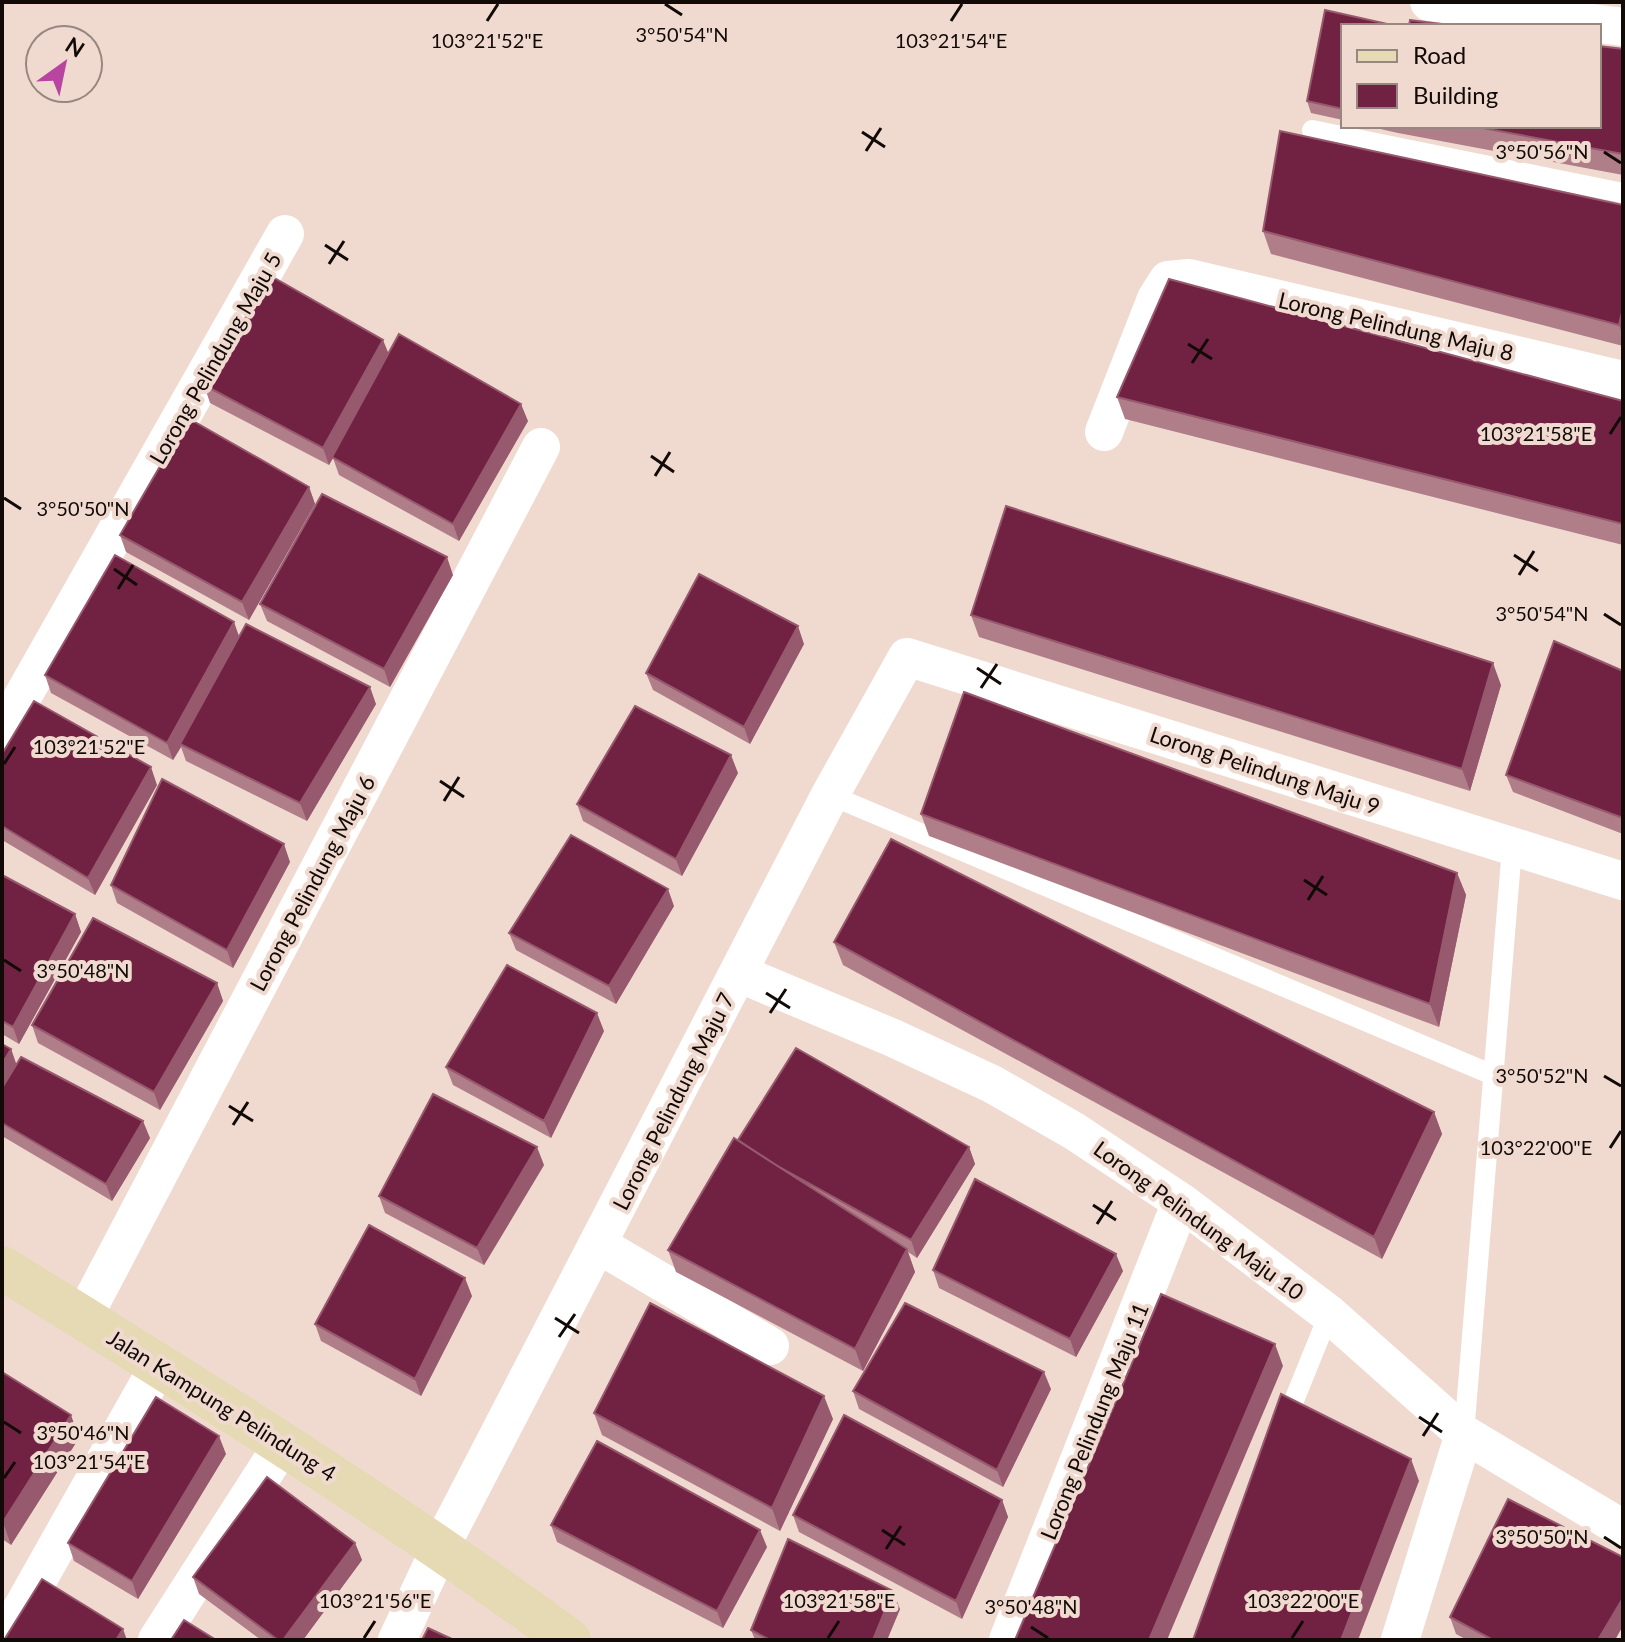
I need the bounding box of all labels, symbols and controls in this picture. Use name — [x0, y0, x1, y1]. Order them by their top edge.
text: 3°50'54"N — [635, 22, 729, 46]
north arrow — [24, 24, 104, 104]
legend — [1341, 24, 1601, 128]
text: 103°21'52"E — [431, 28, 543, 52]
text: 103°21'54"E — [895, 28, 1007, 52]
text: N — [61, 31, 90, 63]
text: Road — [1413, 40, 1466, 69]
text: Building — [1413, 80, 1498, 109]
text: 3°50'56"N — [1495, 139, 1589, 163]
street label: Lorong Pelindung Maju 5 — [143, 247, 287, 469]
street label: Lorong Pelindung Maju 8 — [1276, 286, 1516, 366]
text: 103°21'58"E — [1480, 421, 1592, 445]
text: 3°50'50"N — [36, 496, 130, 520]
text: 3°50'54"N — [1495, 601, 1589, 625]
street label: Lorong Pelindung Maju 9 — [1147, 720, 1383, 820]
text: 103°21'52"E — [33, 734, 145, 758]
street label: Lorong Pelindung Maju 6 — [244, 771, 380, 995]
text: 3°50'48"N — [36, 958, 130, 982]
street label: Lorong Pelindung Maju 7 — [606, 988, 740, 1214]
text: 3°50'52"N — [1495, 1063, 1589, 1087]
street label: Lorong Pelindung Maju 10 — [1089, 1135, 1309, 1305]
text: 103°22'00"E — [1480, 1135, 1592, 1159]
street label: Lorong Pelindung Maju 11 — [1034, 1299, 1154, 1543]
street label: Jalan Kampung Pelindung 4 — [102, 1323, 342, 1487]
text: 3°50'46"N — [36, 1420, 130, 1444]
text: 103°21'54"E — [33, 1449, 145, 1473]
text: 3°50'50"N — [1495, 1524, 1589, 1548]
text: 103°21'56"E — [319, 1588, 431, 1612]
text: 103°21'58"E — [783, 1588, 895, 1612]
text: 103°22'00"E — [1247, 1588, 1359, 1612]
text: 3°50'48"N — [984, 1594, 1078, 1618]

